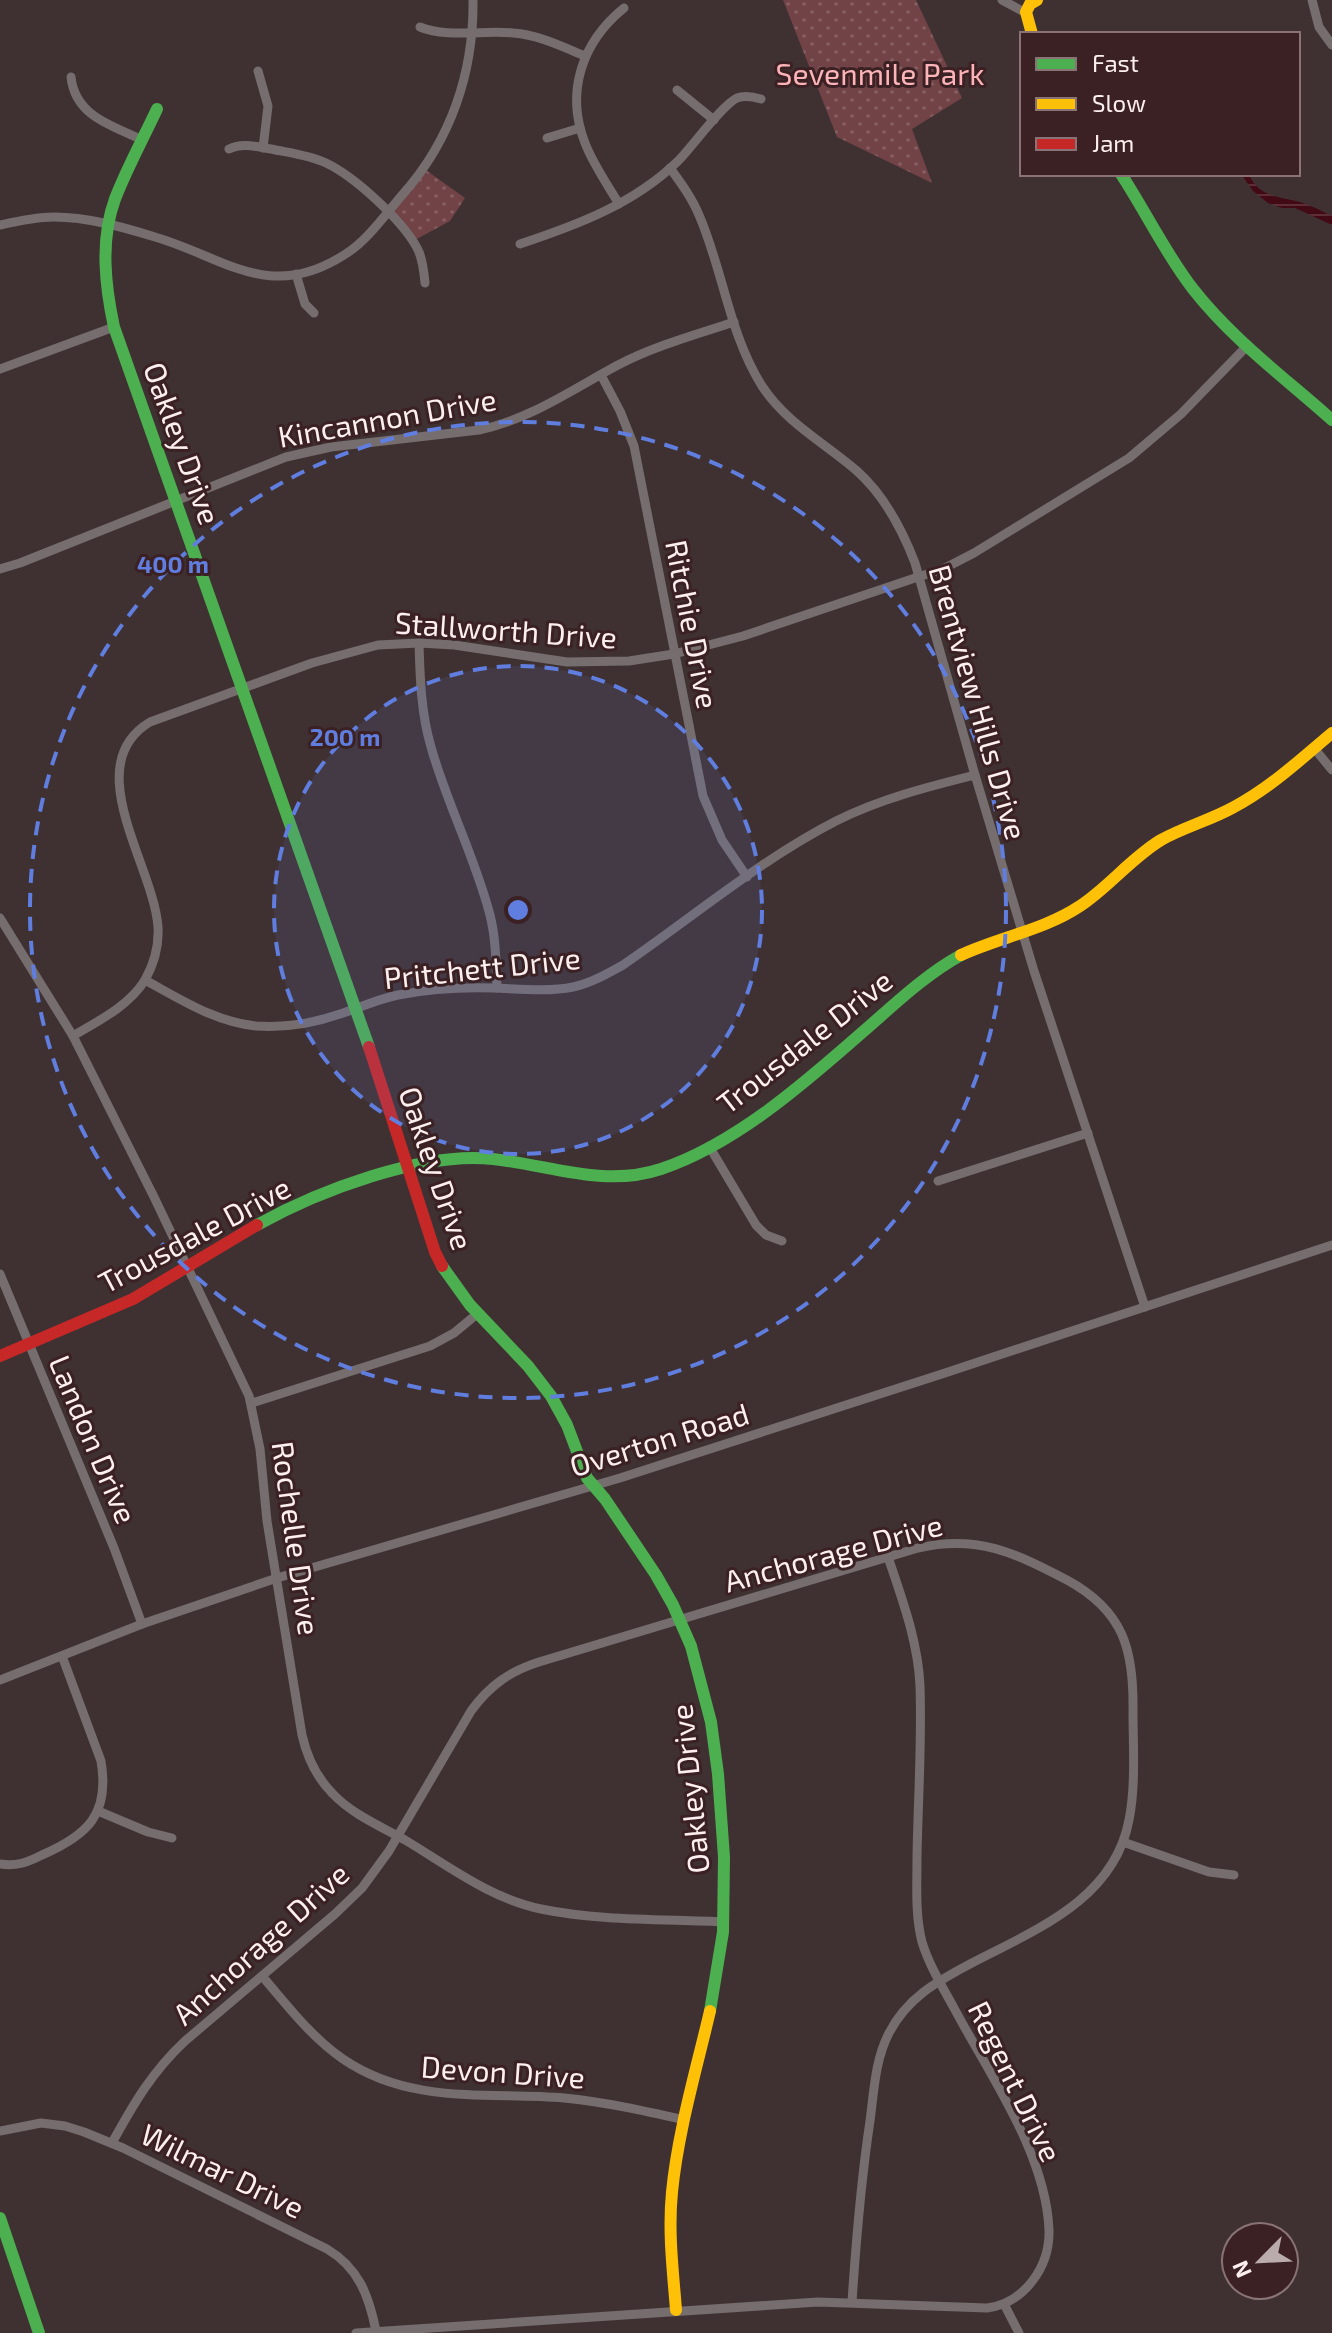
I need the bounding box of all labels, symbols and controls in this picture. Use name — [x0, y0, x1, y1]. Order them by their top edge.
legend — [1020, 32, 1300, 176]
text: Fast — [1092, 48, 1139, 77]
park label: Sevenmile Park — [776, 55, 984, 91]
text: Slow — [1092, 88, 1146, 117]
text: Jam — [1092, 128, 1134, 157]
street label: Oakley Drive — [137, 357, 229, 529]
street label: Kincannon Drive — [275, 380, 499, 454]
street label: Ritchie Drive — [659, 537, 727, 711]
text: 400 m — [137, 549, 209, 578]
street label: Brentview Hills Drive — [923, 561, 1035, 843]
street label: Stallworth Drive — [394, 603, 618, 655]
text: 200 m — [310, 722, 380, 751]
centre of rings — [504, 896, 532, 924]
street label: Pritchett Drive — [382, 939, 582, 995]
street label: Trousdale Drive — [709, 961, 899, 1121]
street label: Oakley Drive — [392, 1082, 482, 1254]
street label: Trousdale Drive — [92, 1168, 296, 1300]
street label: Landon Drive — [42, 1350, 146, 1528]
street label: Overton Road — [565, 1395, 753, 1483]
street label: Rochelle Drive — [266, 1439, 328, 1637]
street label: Anchorage Drive — [720, 1506, 946, 1598]
street label: Oakley Drive — [662, 1703, 716, 1875]
street label: Anchorage Drive — [165, 1855, 355, 2031]
street label: Regent Drive — [962, 1995, 1070, 2167]
street label: Devon Drive — [420, 2047, 586, 2095]
street label: Wilmar Drive — [136, 2115, 310, 2225]
north arrow — [1220, 2221, 1300, 2301]
text: N — [1226, 2257, 1256, 2282]

